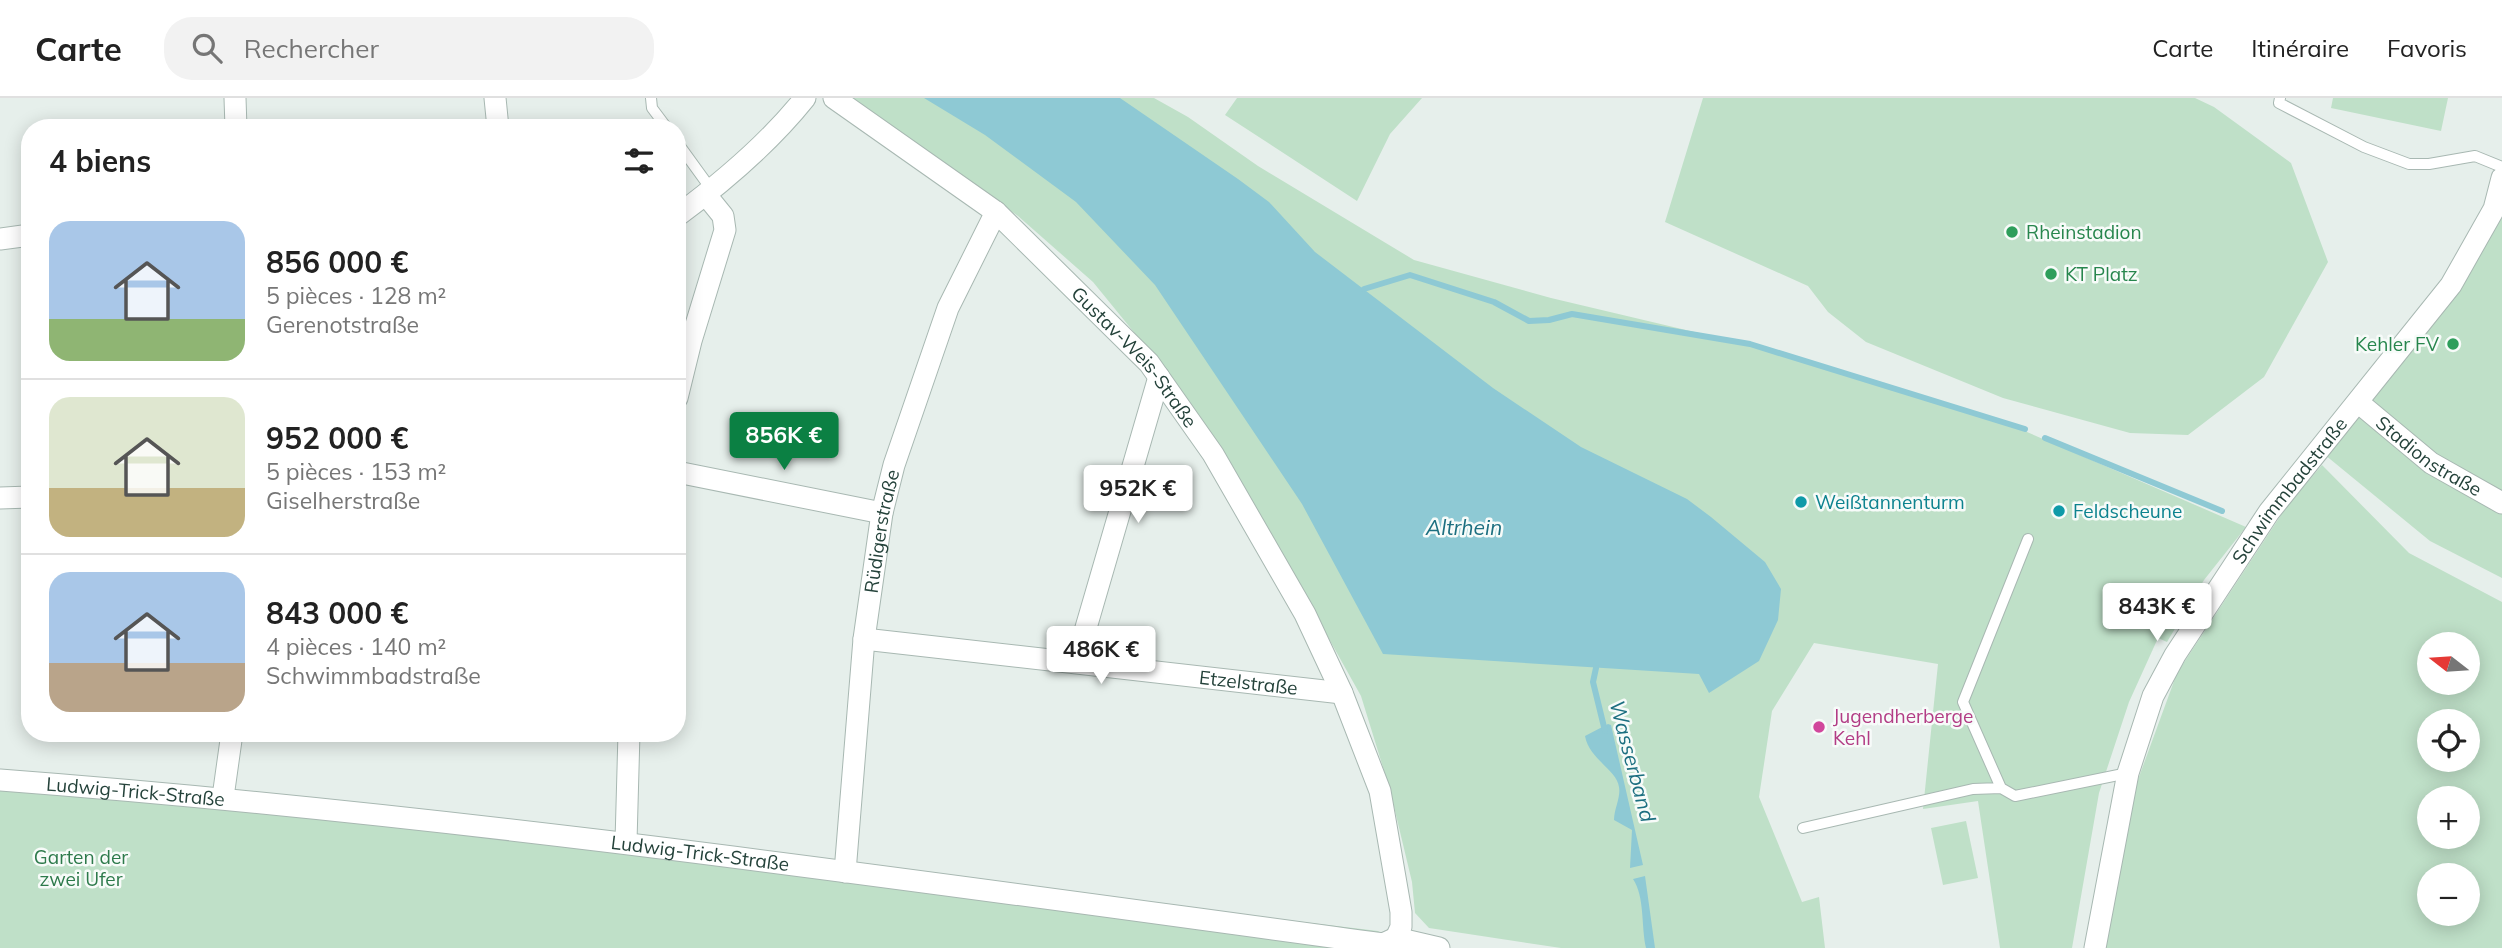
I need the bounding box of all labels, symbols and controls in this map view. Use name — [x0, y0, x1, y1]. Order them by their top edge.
search box — [164, 17, 654, 80]
text: Carte — [35, 28, 122, 69]
icon: search — [188, 29, 226, 67]
text: Rechercher — [244, 32, 379, 65]
text: Carte — [2152, 33, 2213, 63]
text: Itinéraire — [2251, 33, 2349, 63]
text: Favoris — [2387, 33, 2467, 63]
text: 4 biens — [49, 142, 151, 180]
icon: filters — [620, 142, 658, 180]
place label: Rheinstadion — [2026, 220, 2142, 244]
marker: Rheinstadion — [2004, 224, 2020, 240]
text: 856 000 € — [266, 243, 408, 281]
icon: home — [105, 249, 189, 333]
place label: KT Platz — [2065, 262, 2138, 286]
marker: KT Platz — [2043, 266, 2059, 282]
text: 5 pièces · 128 m² — [266, 281, 446, 310]
street label: Gustav-Weis-Straße — [1066, 281, 1203, 432]
text: Gerenotstraße — [266, 310, 419, 339]
place label: Kehler FV — [2355, 332, 2440, 356]
marker: Kehler FV — [2445, 336, 2461, 352]
street label: Stadionstraße — [2371, 410, 2486, 501]
pin: 856K € — [727, 412, 841, 472]
street label: Schwimmbadstraße — [2226, 412, 2352, 568]
text: 952 000 € — [266, 419, 408, 457]
text: 856K € — [746, 420, 822, 449]
icon: home — [105, 425, 189, 509]
text: 5 pièces · 153 m² — [266, 457, 446, 486]
pin: 952K € — [1081, 466, 1195, 525]
street label: Rüdigerstraße — [859, 467, 904, 595]
text: 952K € — [1100, 473, 1176, 502]
text: Giselherstraße — [266, 486, 420, 515]
place label: Weißtannenturm — [1815, 490, 1965, 514]
marker: Weißtannenturm — [1793, 494, 1809, 510]
place label: Feldscheune — [2073, 499, 2182, 523]
marker: Feldscheune — [2051, 503, 2067, 519]
water label: Altrhein — [1425, 514, 1502, 540]
pin: 843K € — [2100, 584, 2214, 643]
text: 843K € — [2119, 591, 2195, 620]
text: 843 000 € — [266, 594, 408, 632]
icon: home — [105, 600, 189, 684]
pin: 486K € — [1044, 626, 1158, 686]
text: 4 pièces · 140 m² — [266, 632, 446, 661]
north arrow — [2417, 632, 2480, 695]
map controls — [2417, 632, 2480, 926]
text: 486K € — [1063, 634, 1139, 663]
text: Schwimmbadstraße — [266, 661, 481, 690]
street label: Etzelstraße — [1198, 665, 1299, 700]
water label: Wasserband — [1604, 697, 1662, 825]
place label: Jugendherberge Kehl — [1833, 704, 1973, 750]
button: locate — [2417, 709, 2480, 772]
marker: Jugendherberge Kehl — [1811, 719, 1827, 735]
street label: Ludwig-Trick-Straße — [45, 772, 226, 811]
button: + — [2417, 786, 2480, 849]
street label: Ludwig-Trick-Straße — [610, 830, 791, 876]
park label: Garten der zwei Ufer — [34, 845, 128, 891]
button: − — [2417, 863, 2480, 926]

